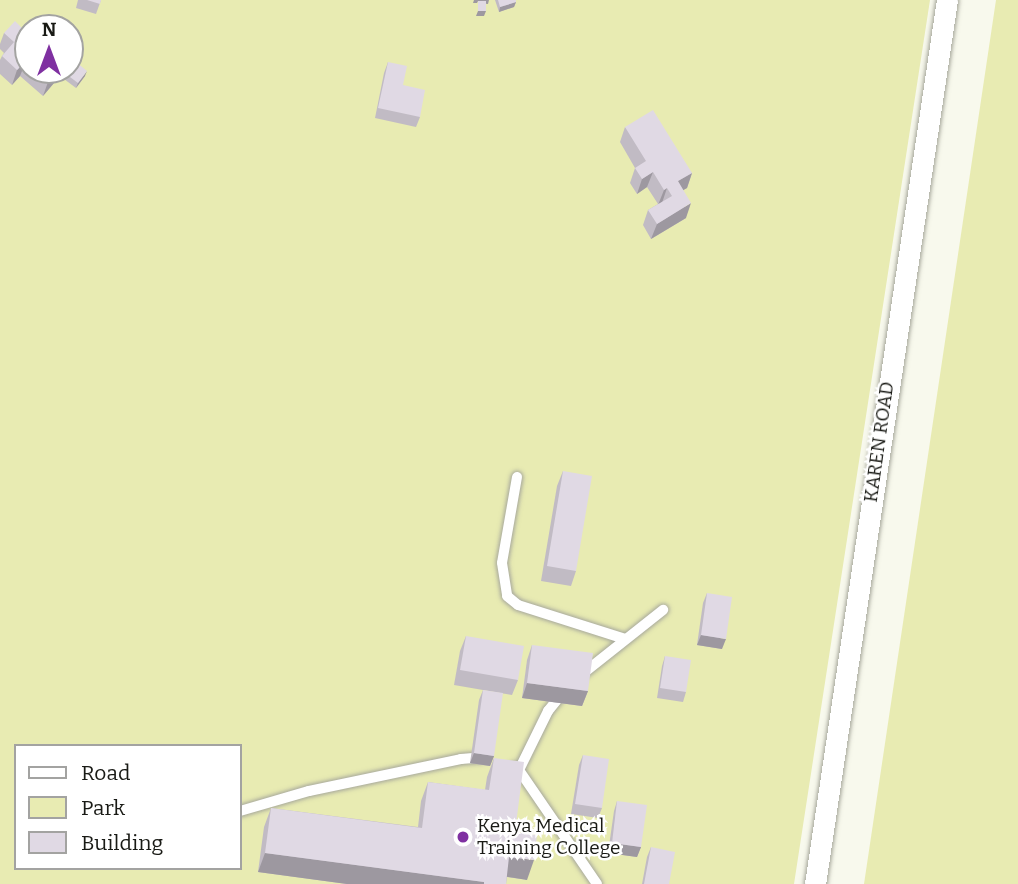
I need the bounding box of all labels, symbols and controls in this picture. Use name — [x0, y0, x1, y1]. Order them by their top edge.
north arrow — [14, 14, 84, 84]
text: N — [42, 18, 56, 41]
street label: KAREN ROAD — [859, 380, 899, 504]
legend — [14, 744, 242, 870]
text: Road — [81, 760, 130, 786]
text: Park — [81, 795, 125, 821]
place label: Kenya Medical Training College — [477, 815, 620, 859]
marker: Kenya Medical Training College — [455, 829, 471, 845]
text: Building — [81, 830, 163, 856]

